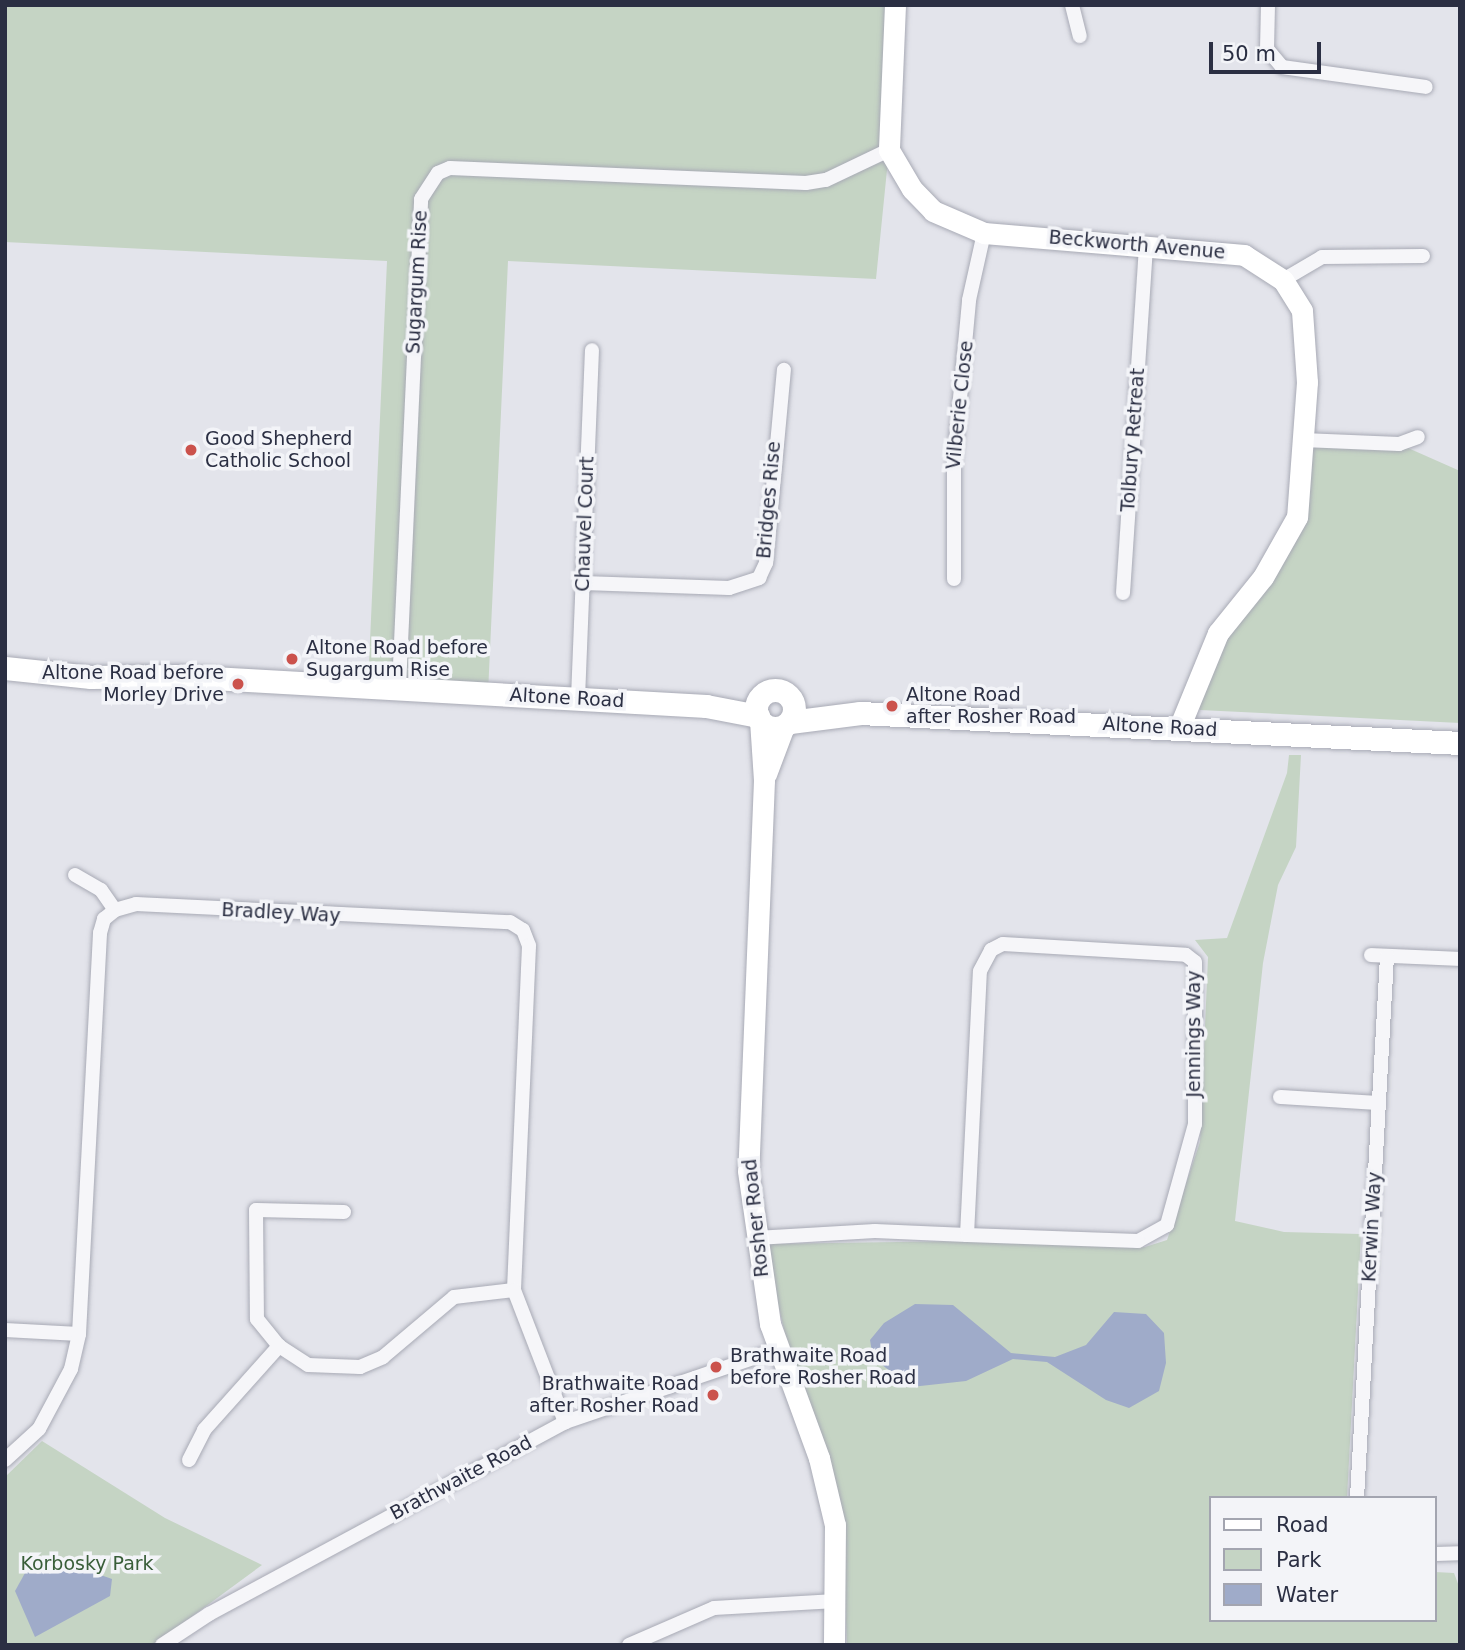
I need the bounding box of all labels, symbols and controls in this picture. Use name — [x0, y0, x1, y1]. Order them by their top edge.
scale bar — [1213, 28, 1325, 72]
text: 50 m — [1222, 42, 1276, 66]
street label: Sugargum Rise — [402, 210, 432, 354]
street label: Beckworth Avenue — [1048, 226, 1226, 264]
street label: Vilberie Close — [942, 339, 978, 471]
street label: Tolbury Retreat — [1117, 367, 1149, 513]
place label: Good Shepherd Catholic School — [205, 428, 352, 472]
street label: Bridges Rise — [753, 440, 785, 560]
marker: Good Shepherd Catholic School — [183, 442, 199, 458]
street label: Chauvel Court — [571, 456, 599, 592]
place label: Altone Road before Sugargum Rise — [306, 637, 488, 681]
marker: Altone Road before Sugargum Rise — [284, 651, 300, 667]
place label: Altone Road before Morley Drive — [42, 662, 224, 706]
marker: Altone Road before Morley Drive — [230, 676, 246, 692]
street label: Altone Road — [509, 684, 625, 712]
place label: Altone Road after Rosher Road — [906, 684, 1076, 728]
marker: Altone Road after Rosher Road — [884, 698, 900, 714]
street label: Altone Road — [1102, 713, 1218, 741]
street label: Bradley Way — [221, 898, 341, 928]
street label: Jennings Way — [1183, 970, 1205, 1098]
street label: Rosher Road — [738, 1158, 774, 1278]
street label: Kerwin Way — [1358, 1171, 1386, 1283]
place label: Brathwaite Road before Rosher Road — [730, 1345, 916, 1389]
marker: Brathwaite Road before Rosher Road — [708, 1359, 724, 1375]
place label: Brathwaite Road after Rosher Road — [529, 1373, 699, 1417]
marker: Brathwaite Road after Rosher Road — [705, 1387, 721, 1403]
street label: Brathwaite Road — [386, 1431, 536, 1525]
legend — [1210, 1496, 1437, 1622]
text: Road — [1276, 1513, 1329, 1537]
text: Park — [1276, 1548, 1321, 1572]
park label: Korbosky Park — [20, 1553, 154, 1575]
text: Water — [1276, 1583, 1338, 1607]

